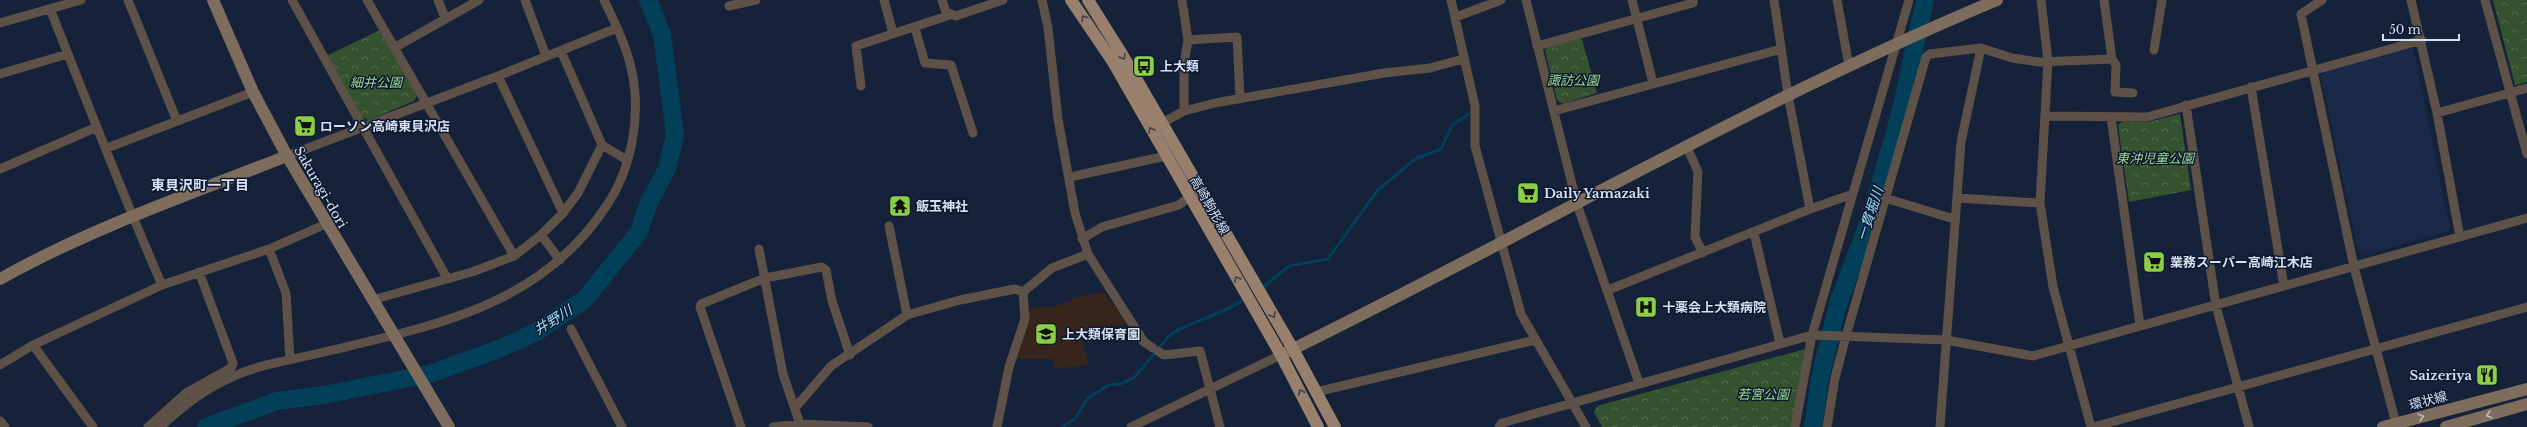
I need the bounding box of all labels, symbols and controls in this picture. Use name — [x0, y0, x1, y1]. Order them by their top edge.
one-way arrow — [1082, 16, 1089, 23]
scale bar — [2383, 16, 2459, 42]
text: 50 m — [2389, 22, 2421, 37]
one-way arrow — [1119, 53, 1126, 60]
bus stop icon: 上大類 — [1131, 53, 1157, 79]
place label: 上大類 — [1160, 58, 1199, 75]
park label: 諏訪公園 — [1547, 72, 1601, 89]
park label: 細井公園 — [350, 74, 404, 91]
supermarket icon: ローソン高崎東貝沢店 — [292, 113, 318, 139]
place label: ローソン高崎東貝沢店 — [320, 118, 450, 135]
one-way arrow — [1149, 127, 1156, 134]
street label: Sakuragi-dori — [290, 143, 351, 232]
park label: 東沖児童公園 — [2116, 150, 2196, 167]
street label: 高崎駒形線 — [1186, 173, 1233, 238]
district label: 東貝沢町一丁目 — [151, 176, 249, 194]
supermarket icon: Daily Yamazaki — [1515, 180, 1541, 206]
water label: 一貫堀川 — [1853, 183, 1888, 243]
place label: Daily Yamazaki — [1544, 185, 1650, 202]
temple icon: 飯玉神社 — [887, 193, 913, 219]
place label: 飯玉神社 — [916, 198, 968, 215]
supermarket icon: 業務スーパー高崎江木店 — [2141, 249, 2167, 275]
place label: 業務スーパー高崎江木店 — [2170, 254, 2313, 271]
one-way arrow — [1235, 276, 1242, 283]
hospital icon: 十薬会上大類病院 — [1633, 294, 1659, 320]
place label: 十薬会上大類病院 — [1662, 299, 1766, 316]
water label: 井野川 — [530, 300, 577, 339]
one-way arrow — [1268, 311, 1275, 318]
school or university icon: 上大類保育園 — [1033, 321, 1059, 347]
place label: 上大類保育園 — [1062, 326, 1140, 343]
restaurant icon: Saizeriya — [2474, 362, 2500, 388]
place label: Saizeriya — [2410, 367, 2473, 384]
park label: 若宮公園 — [1737, 386, 1791, 403]
street label: 環状線 — [2407, 387, 2449, 414]
one-way arrow — [1298, 389, 1306, 397]
one-way arrow — [2486, 410, 2493, 419]
one-way arrow — [2418, 413, 2424, 421]

